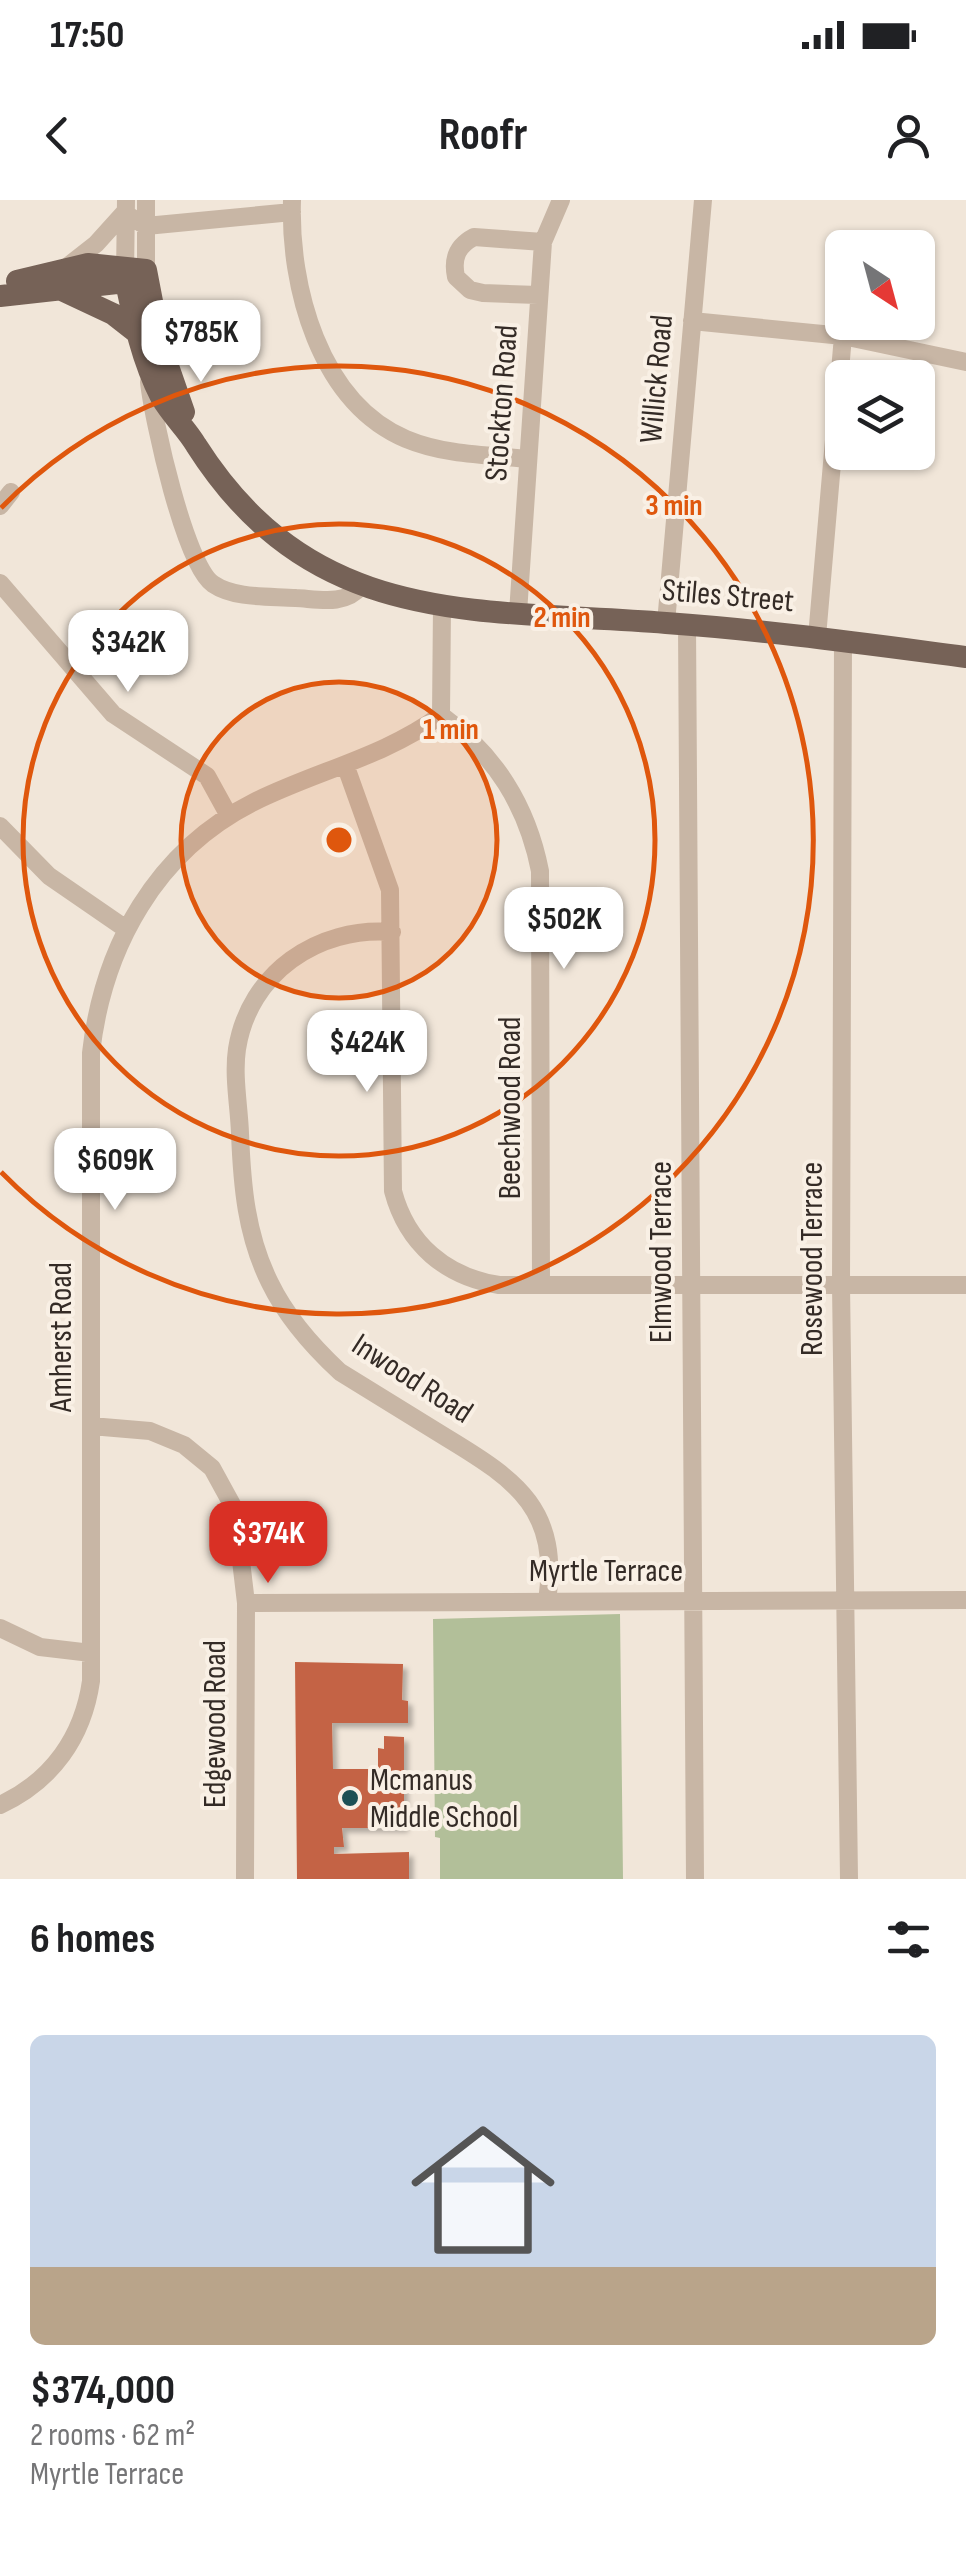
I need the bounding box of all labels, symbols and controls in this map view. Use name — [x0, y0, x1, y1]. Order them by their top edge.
text: 17:50 — [50, 13, 124, 58]
icon: back — [30, 108, 85, 163]
text: Roofr — [439, 108, 527, 163]
icon: person — [881, 108, 936, 163]
north arrow — [825, 230, 935, 340]
map controls — [825, 230, 935, 470]
pin: $785K — [131, 300, 271, 385]
text: $785K — [163, 313, 239, 352]
street label: Willick Road — [632, 313, 682, 445]
street label: Stockton Road — [477, 324, 527, 482]
button: layers — [825, 360, 935, 470]
text: 3 min — [645, 488, 703, 524]
street label: Stiles Street — [660, 571, 796, 621]
text: 2 min — [533, 600, 591, 636]
pin: $342K — [58, 610, 198, 695]
text: $342K — [90, 623, 166, 662]
text: 1 min — [423, 712, 479, 748]
centre of rings — [321, 822, 357, 858]
pin: $502K — [494, 887, 634, 972]
text: $502K — [526, 900, 602, 939]
pin: $424K — [297, 1010, 437, 1095]
street label: Beechwood Road — [491, 1017, 530, 1199]
text: $424K — [329, 1023, 405, 1062]
pin: $609K — [45, 1128, 185, 1213]
text: $609K — [76, 1141, 154, 1180]
street label: Elmwood Terrace — [642, 1161, 681, 1343]
street label: Rosewood Terrace — [793, 1162, 832, 1356]
street label: Amherst Road — [42, 1262, 81, 1413]
street label: Inwood Road — [344, 1326, 480, 1432]
pin: $374K — [198, 1501, 338, 1586]
text: $374K — [231, 1514, 305, 1553]
street label: Myrtle Terrace — [529, 1552, 683, 1591]
street label: Edgewood Road — [196, 1640, 235, 1808]
place label: Mcmanus Middle School — [370, 1761, 518, 1837]
marker: Mcmanus Middle School — [339, 1787, 361, 1809]
icon: filters — [881, 1912, 936, 1967]
text: 6 homes — [30, 1914, 155, 1965]
icon: home — [393, 2100, 573, 2280]
text: $374,000 — [30, 2365, 175, 2416]
text: 2 rooms · 62 m² — [30, 2416, 195, 2455]
text: Myrtle Terrace — [30, 2455, 184, 2494]

